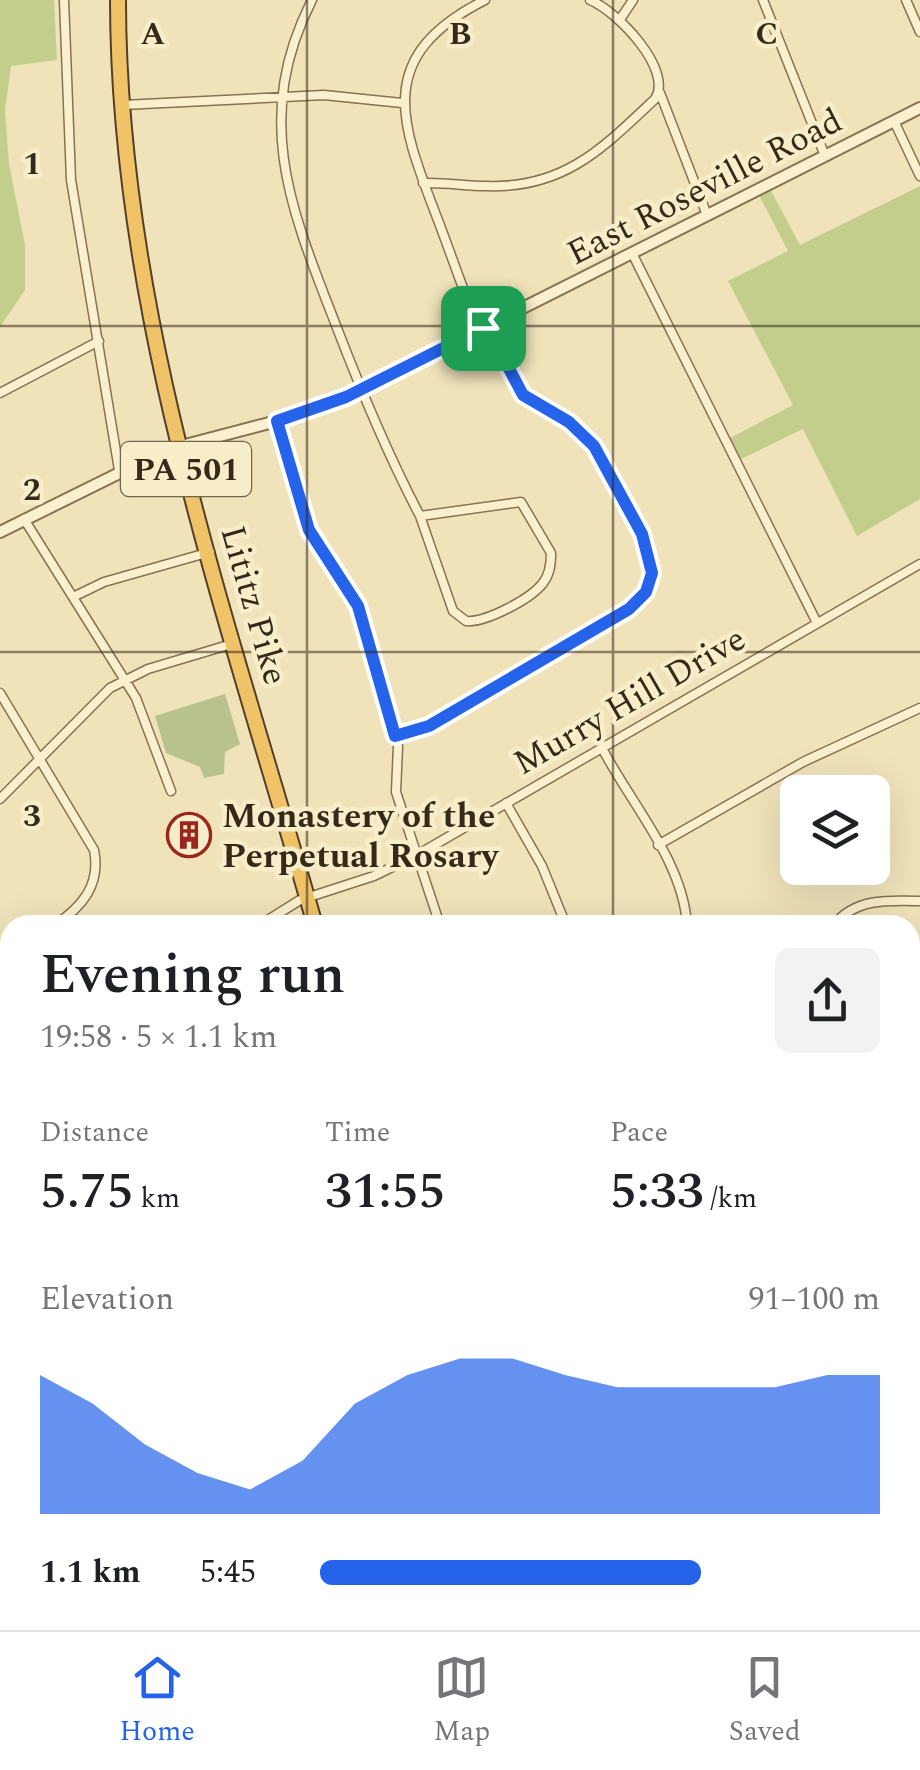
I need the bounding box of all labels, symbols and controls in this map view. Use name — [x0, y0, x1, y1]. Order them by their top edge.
text: A — [141, 10, 166, 59]
text: B — [449, 10, 471, 59]
text: C — [756, 10, 778, 59]
street label: East Roseville Road — [558, 95, 852, 280]
text: 1 — [23, 140, 41, 189]
pin — [441, 286, 526, 371]
icon: arrive — [456, 301, 511, 356]
road number: PA 501 — [121, 442, 251, 496]
text: 2 — [23, 466, 41, 515]
street label: Lititz Pike — [206, 520, 302, 691]
street label: Murry Hill Drive — [504, 613, 756, 789]
map controls — [780, 775, 890, 885]
button: layers — [780, 775, 890, 885]
place label: Monastery of the Perpetual Rosary — [222, 790, 499, 883]
text: 3 — [23, 792, 41, 841]
building icon: Monastery of the Perpetual Rosary — [166, 812, 212, 858]
text: Evening run — [40, 934, 345, 1017]
button: share — [775, 948, 880, 1053]
text: 19:58 · 5 × 1.1 km — [40, 1013, 277, 1062]
text: Distance — [40, 1111, 149, 1154]
text: Time — [325, 1111, 390, 1154]
text: Pace — [610, 1111, 668, 1154]
text: 5.75 — [40, 1154, 133, 1230]
text: 31:55 — [325, 1154, 445, 1230]
text: 5:33 — [610, 1154, 703, 1230]
text: km — [133, 1177, 180, 1220]
text: /km — [703, 1177, 757, 1220]
text: Elevation — [40, 1275, 174, 1324]
text: 91–100 m — [748, 1275, 880, 1324]
text: 1.1 km — [40, 1548, 141, 1597]
text: 5:45 — [200, 1548, 256, 1597]
tab: Home — [119, 1650, 195, 1753]
tab: Map — [434, 1650, 490, 1753]
tab: Saved — [729, 1650, 801, 1753]

